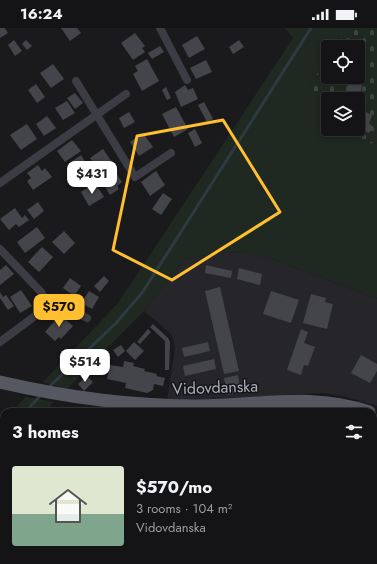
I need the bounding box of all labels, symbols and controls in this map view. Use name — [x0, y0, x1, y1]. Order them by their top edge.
text: 16:24 — [20, 3, 63, 25]
map controls — [321, 40, 365, 136]
button: locate — [321, 40, 365, 84]
button: layers — [321, 92, 365, 136]
pin: $431 — [68, 161, 116, 195]
text: $431 — [76, 164, 108, 183]
pin: $570 — [35, 294, 83, 328]
text: $570 — [43, 297, 75, 316]
pin: $514 — [61, 349, 109, 383]
text: $514 — [69, 352, 101, 371]
street label: Vidovdanska — [172, 375, 258, 400]
text: 3 homes — [12, 420, 79, 444]
icon: filters — [343, 421, 365, 443]
text: $570/mo — [136, 475, 212, 499]
icon: home — [44, 482, 92, 530]
text: 3 rooms · 104 m² — [136, 499, 232, 518]
text: Vidovdanska — [136, 518, 206, 537]

